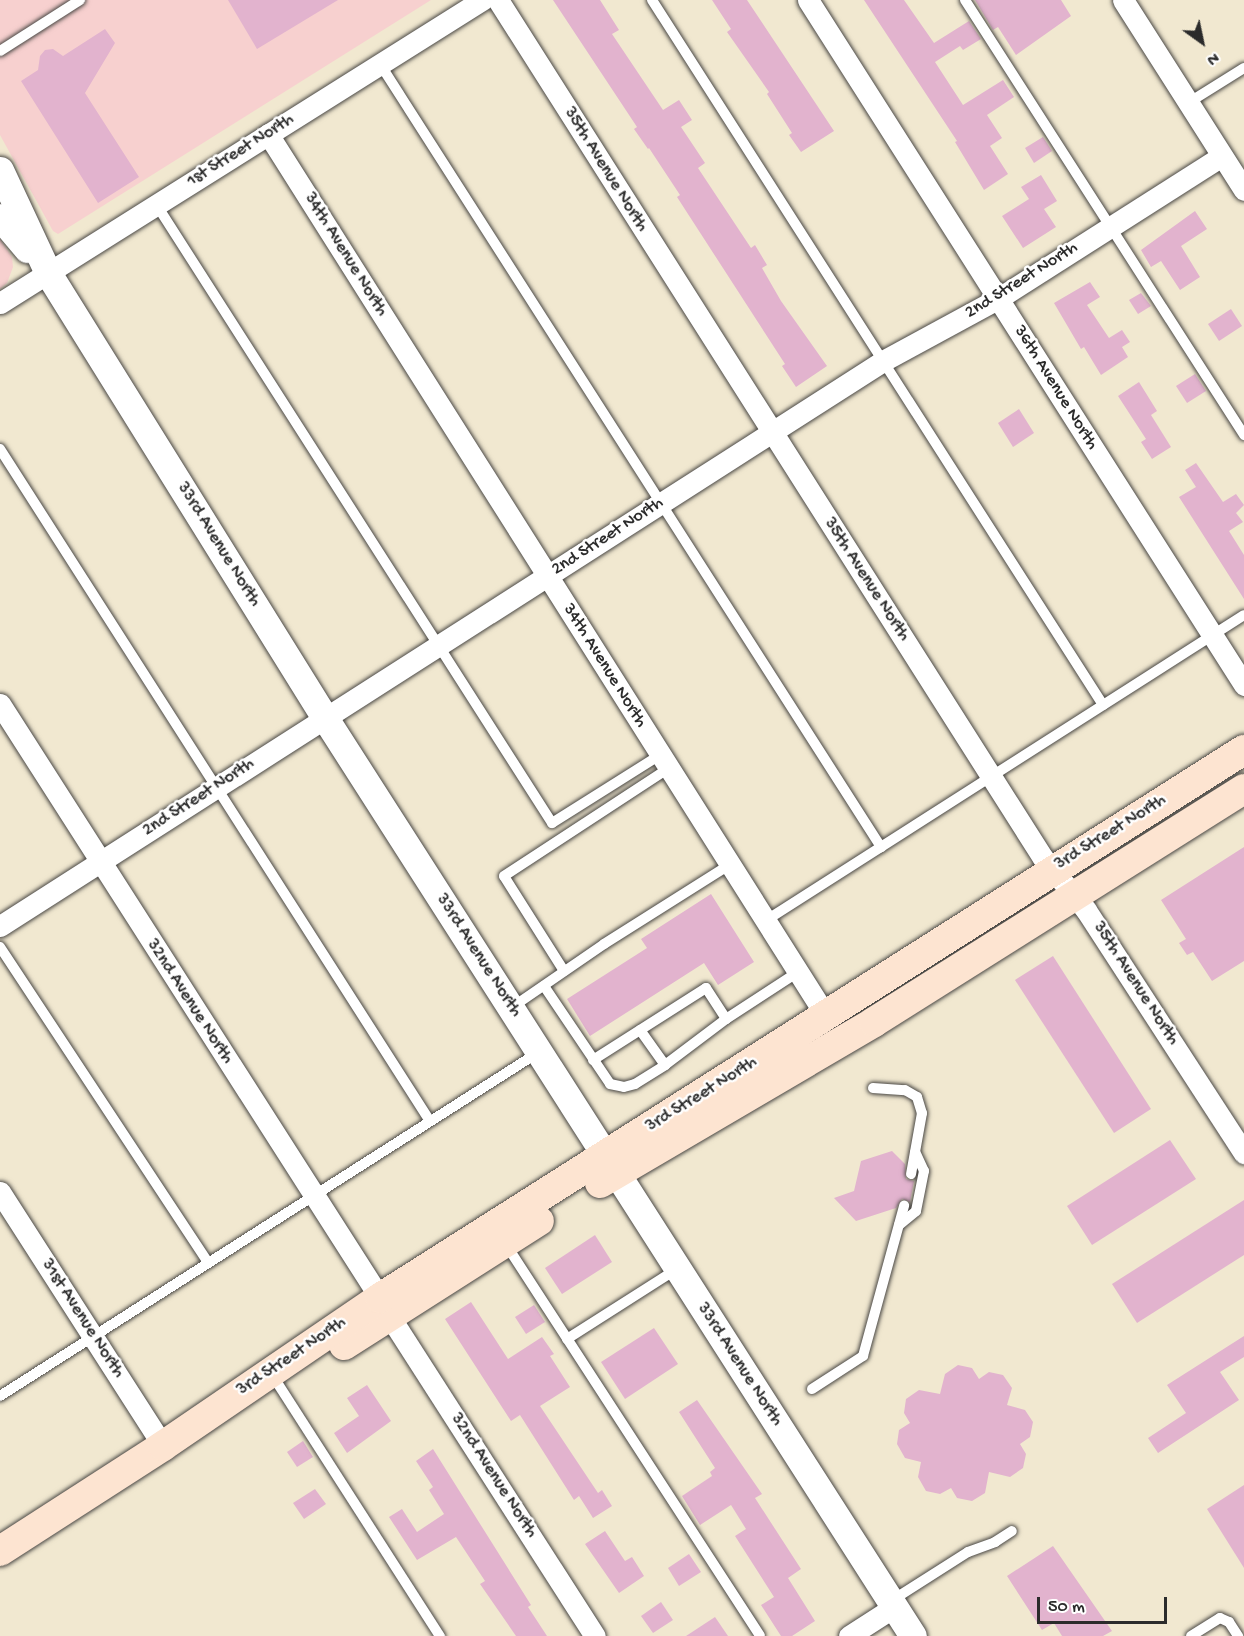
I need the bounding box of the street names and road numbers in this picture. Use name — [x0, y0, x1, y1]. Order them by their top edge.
street label: 35th Avenue North — [558, 104, 652, 236]
street label: 1st Street North — [183, 109, 299, 193]
street label: 34th Avenue North — [298, 189, 392, 321]
street label: 2nd Street North — [962, 238, 1082, 324]
street label: 36th Avenue North — [1008, 322, 1102, 454]
street label: 33rd Avenue North — [171, 479, 265, 611]
street label: 2nd Street North — [548, 493, 668, 581]
street label: 35th Avenue North — [818, 514, 914, 646]
street label: 34th Avenue North — [557, 600, 651, 732]
street label: 2nd Street North — [139, 754, 259, 842]
street label: 3rd Street North — [1051, 790, 1171, 876]
street label: 33rd Avenue North — [430, 890, 526, 1022]
street label: 35th Avenue North — [1087, 918, 1183, 1050]
street label: 32nd Avenue North — [141, 936, 237, 1068]
street label: 3rd Street North — [642, 1052, 762, 1138]
street label: 31st Avenue North — [35, 1255, 129, 1383]
street label: 33rd Avenue North — [691, 1299, 787, 1431]
street label: 3rd Street North — [233, 1312, 351, 1402]
street label: 32nd Avenue North — [445, 1410, 541, 1542]

